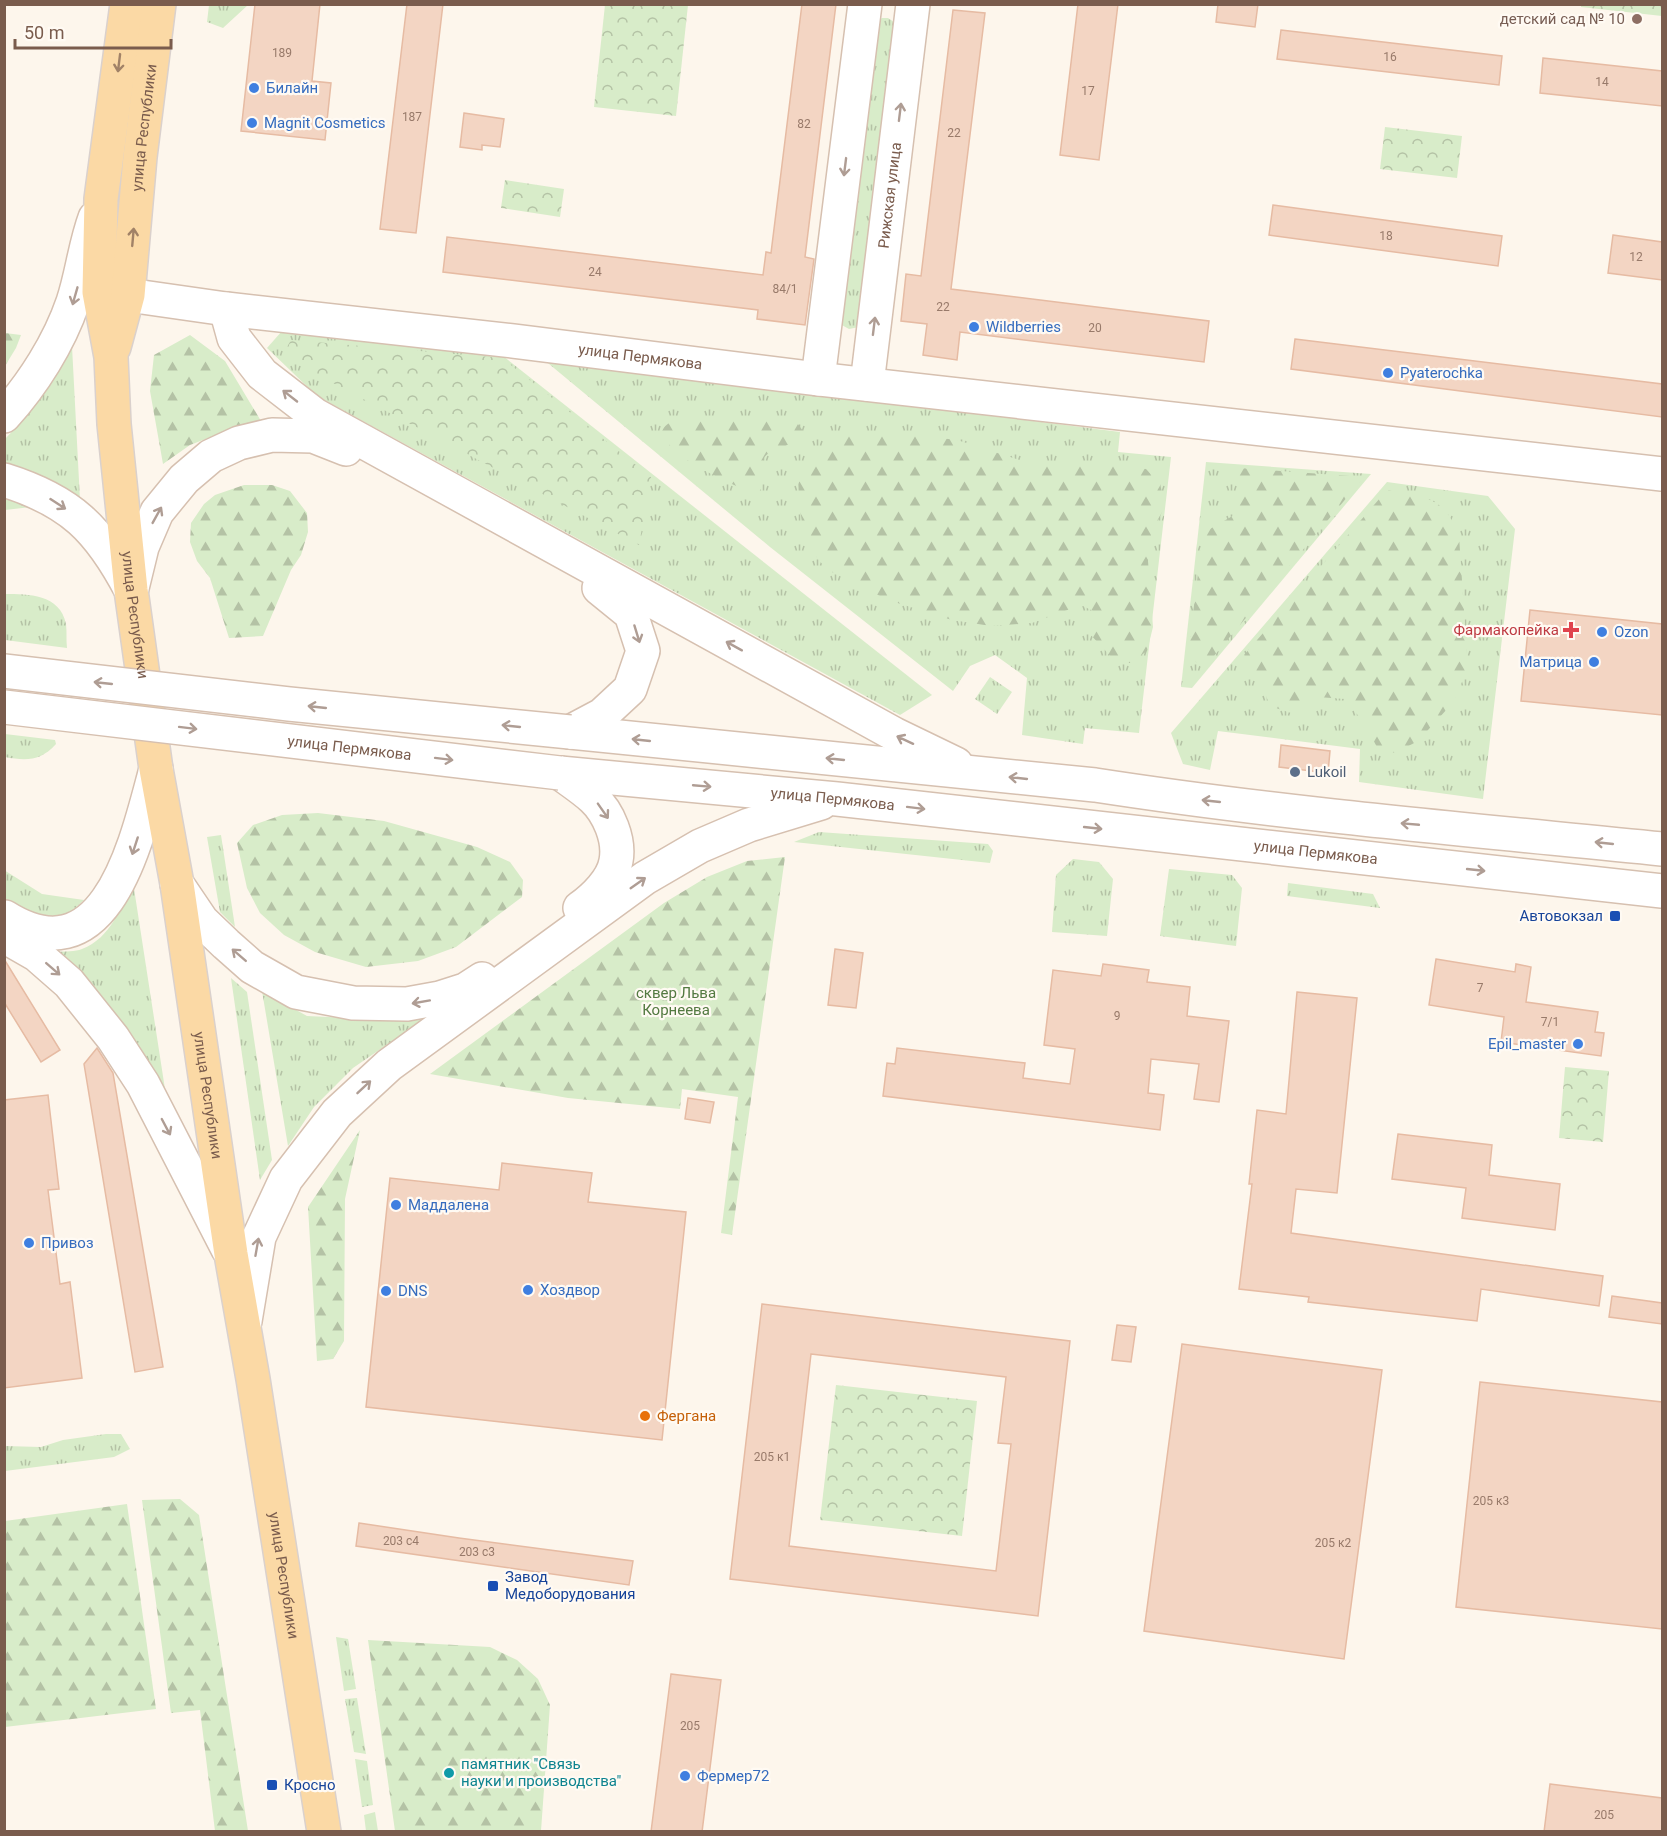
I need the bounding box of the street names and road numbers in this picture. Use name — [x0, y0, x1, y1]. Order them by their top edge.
street label: улица Республики — [128, 63, 160, 192]
street label: Рижская улица — [874, 141, 905, 249]
street label: улица Пермякова — [577, 340, 703, 373]
street label: улица Республики — [118, 550, 152, 680]
street label: улица Пермякова — [287, 732, 413, 764]
street label: улица Пермякова — [770, 784, 896, 814]
street label: улица Пермякова — [1253, 837, 1379, 868]
street label: улица Республики — [190, 1031, 226, 1160]
street label: улица Республики — [265, 1511, 303, 1640]

